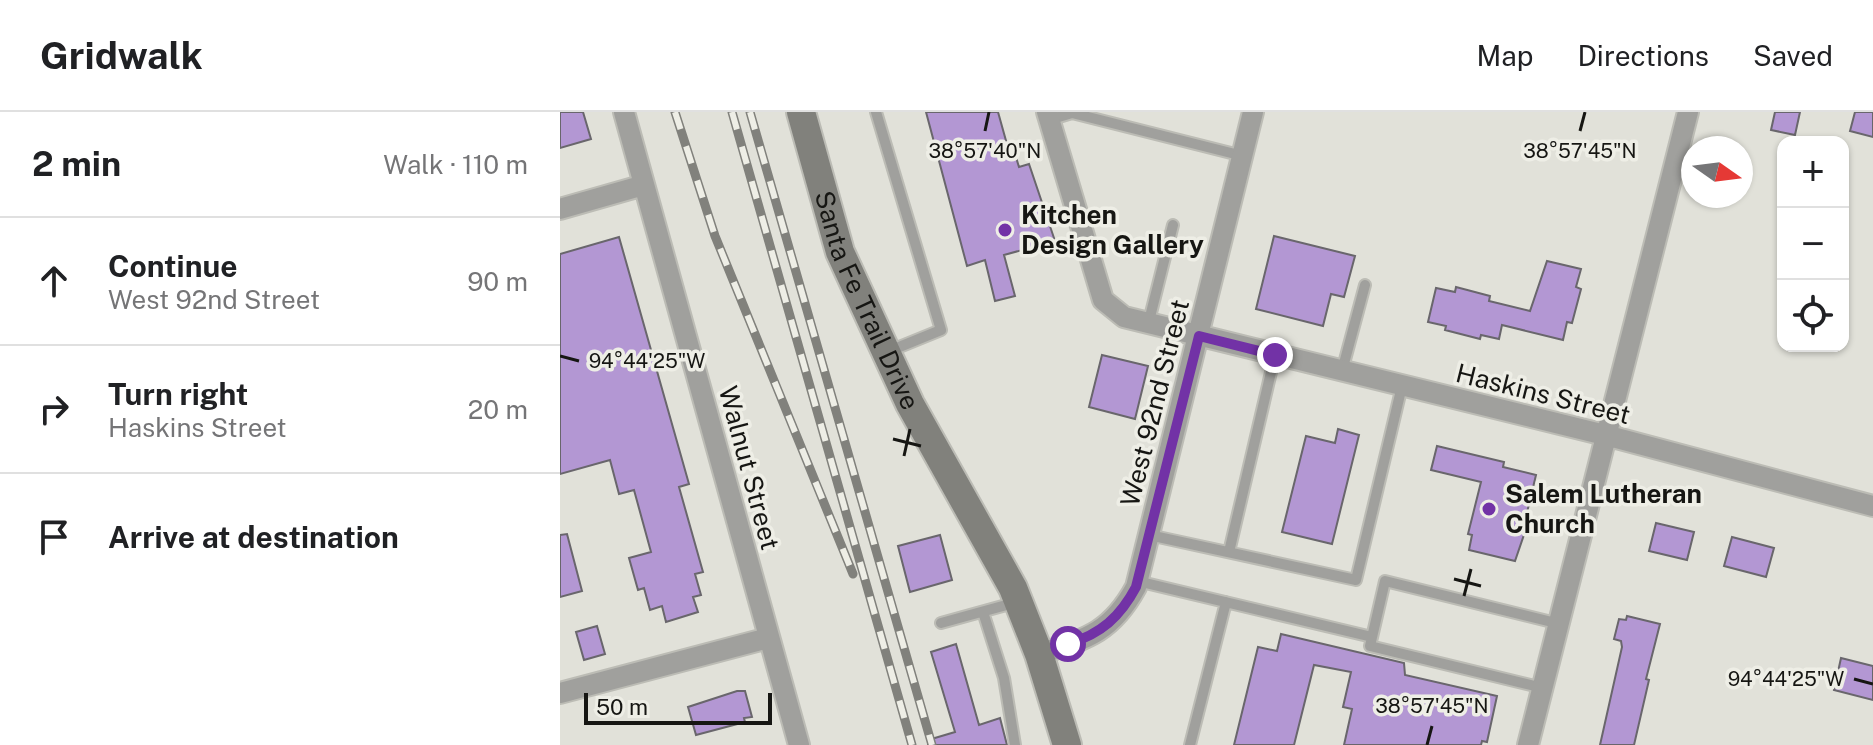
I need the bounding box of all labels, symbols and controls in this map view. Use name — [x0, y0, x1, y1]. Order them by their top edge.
text: Gridwalk — [40, 33, 203, 78]
text: Map — [1477, 39, 1533, 72]
text: Directions — [1577, 39, 1709, 72]
text: Saved — [1753, 39, 1833, 72]
north arrow — [1681, 136, 1753, 208]
map controls — [1777, 136, 1849, 352]
button: + — [1777, 136, 1849, 208]
text: 38°57'40"N — [929, 139, 1041, 163]
text: 38°57'45"N — [1523, 139, 1637, 163]
text: 2 min — [32, 144, 121, 184]
text: Walk · 110 m — [383, 149, 528, 180]
street label: Santa Fe Trail Drive — [809, 187, 926, 414]
place label: Kitchen Design Gallery — [1021, 199, 1204, 260]
button: − — [1777, 208, 1849, 280]
marker: Kitchen Design Gallery — [996, 221, 1014, 239]
text: Continue — [108, 248, 238, 284]
icon: ahead — [32, 259, 76, 303]
text: 90 m — [467, 266, 528, 297]
button: locate — [1777, 280, 1849, 352]
text: West 92nd Street — [108, 284, 320, 315]
street label: West 92nd Street — [1114, 296, 1195, 510]
route end — [1257, 337, 1293, 373]
text: 94°44'25"W — [589, 349, 705, 373]
street label: Haskins Street — [1453, 357, 1634, 430]
text: Turn right — [108, 376, 248, 412]
street label: Walnut Street — [713, 383, 786, 553]
icon: right — [32, 387, 76, 431]
text: 20 m — [468, 394, 528, 425]
text: Haskins Street — [108, 412, 287, 443]
place label: Salem Lutheran Church — [1505, 478, 1702, 539]
marker: Salem Lutheran Church — [1480, 500, 1498, 518]
icon: arrive — [32, 515, 76, 559]
text: Arrive at destination — [108, 519, 399, 555]
route start — [1050, 626, 1086, 662]
text: 94°44'25"W — [1728, 667, 1844, 691]
scale bar — [584, 689, 772, 725]
text: 50 m — [596, 694, 648, 720]
text: 38°57'45"N — [1375, 694, 1489, 718]

